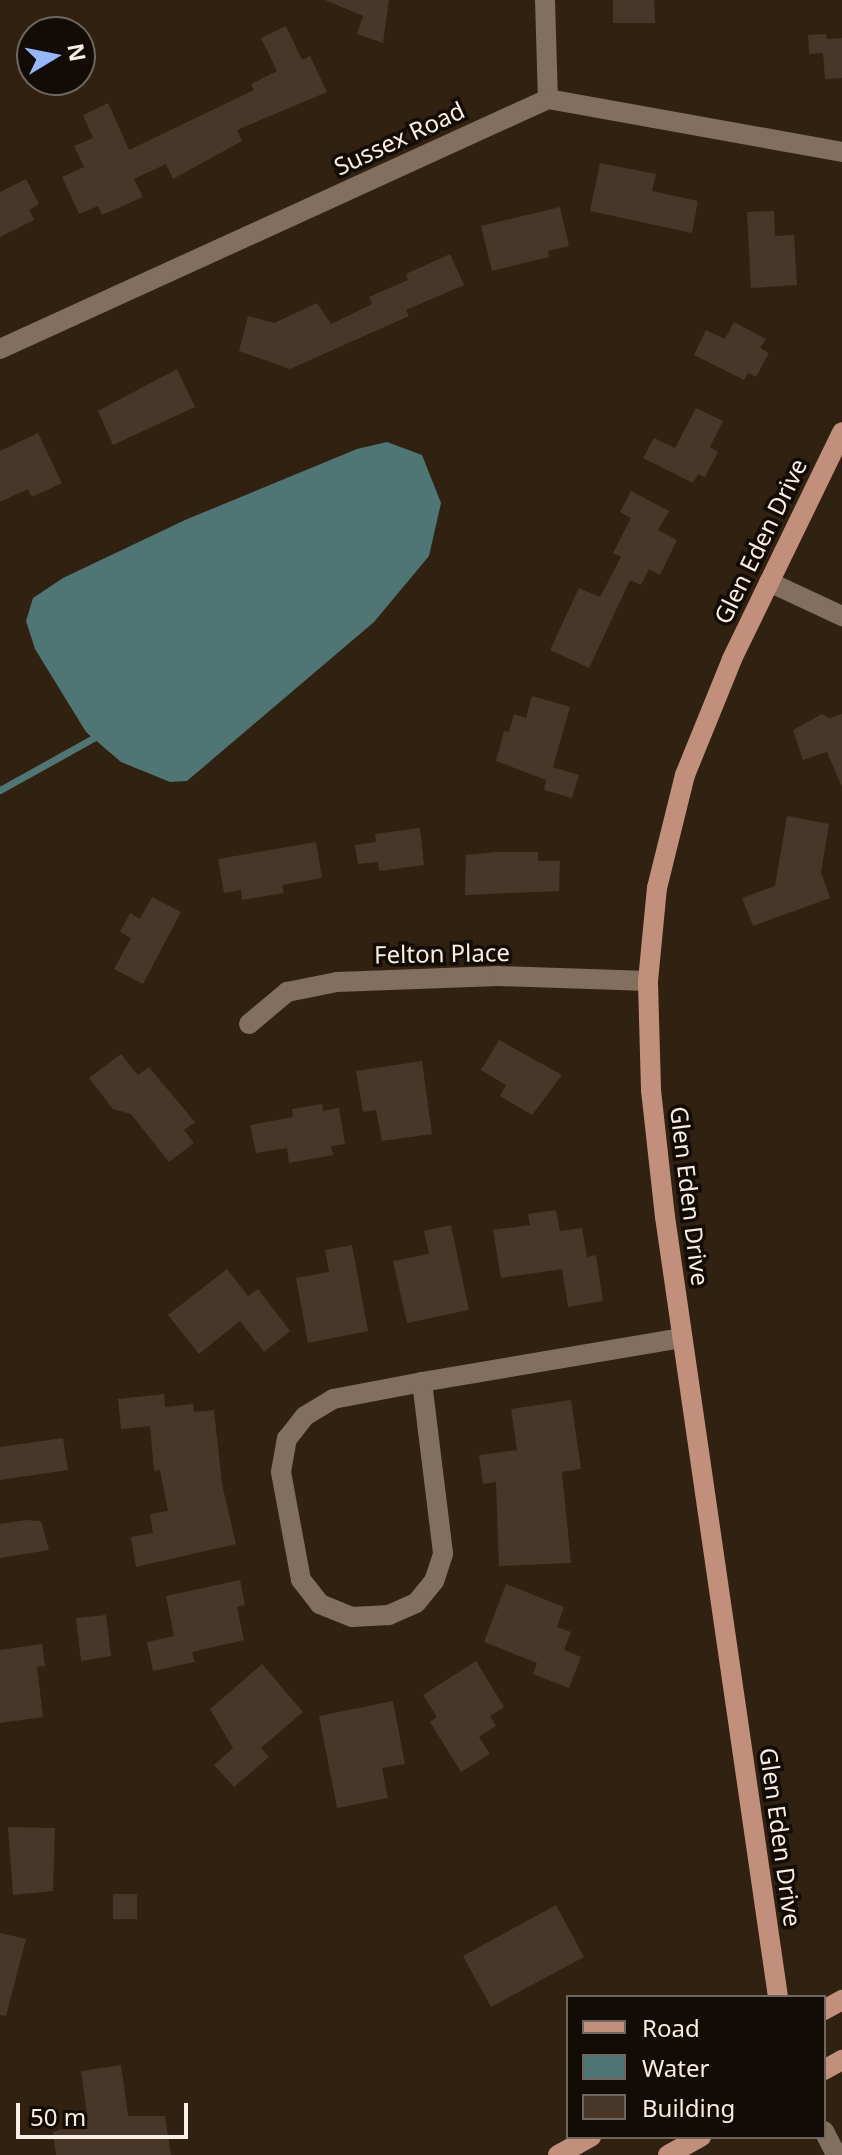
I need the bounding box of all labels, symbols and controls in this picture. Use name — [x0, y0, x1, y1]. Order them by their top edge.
north arrow — [16, 16, 96, 96]
text: N — [61, 41, 94, 64]
street label: Sussex Road — [329, 95, 469, 181]
street label: Glen Eden Drive — [708, 454, 812, 628]
street label: Felton Place — [374, 937, 510, 969]
street label: Glen Eden Drive — [665, 1105, 715, 1287]
street label: Glen Eden Drive — [754, 1746, 808, 1928]
legend — [566, 1995, 826, 2139]
text: Road — [642, 2011, 700, 2044]
text: Water — [642, 2051, 709, 2084]
scale bar — [20, 2087, 192, 2137]
text: Building — [642, 2091, 735, 2124]
text: 50 m — [30, 2100, 86, 2133]

